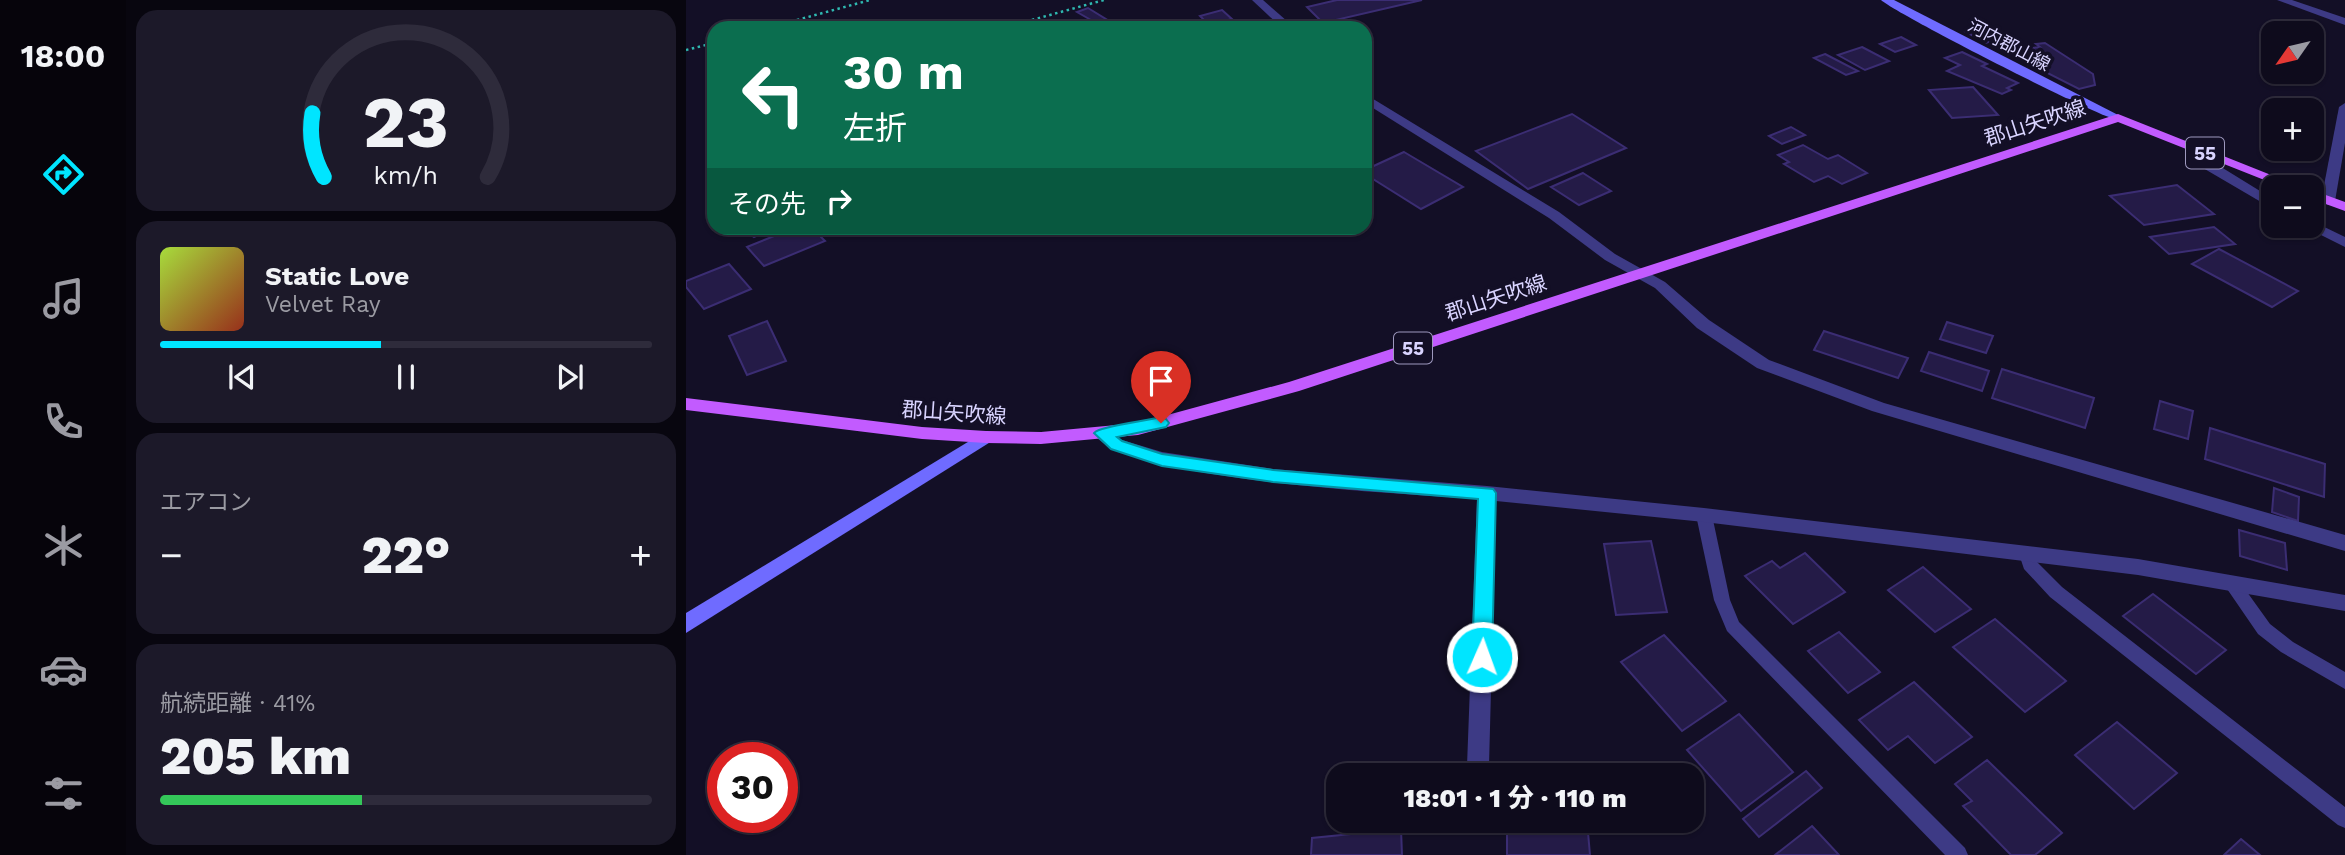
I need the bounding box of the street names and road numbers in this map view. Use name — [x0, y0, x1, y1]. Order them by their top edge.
street label: 河内郡山線 — [1965, 14, 2054, 75]
street label: 郡山矢吹線 — [1981, 94, 2089, 151]
road number: 55 — [2186, 138, 2224, 168]
street label: 郡山矢吹線 — [1442, 269, 1550, 326]
road number: 55 — [1394, 332, 1432, 364]
street label: 郡山矢吹線 — [901, 396, 1007, 429]

